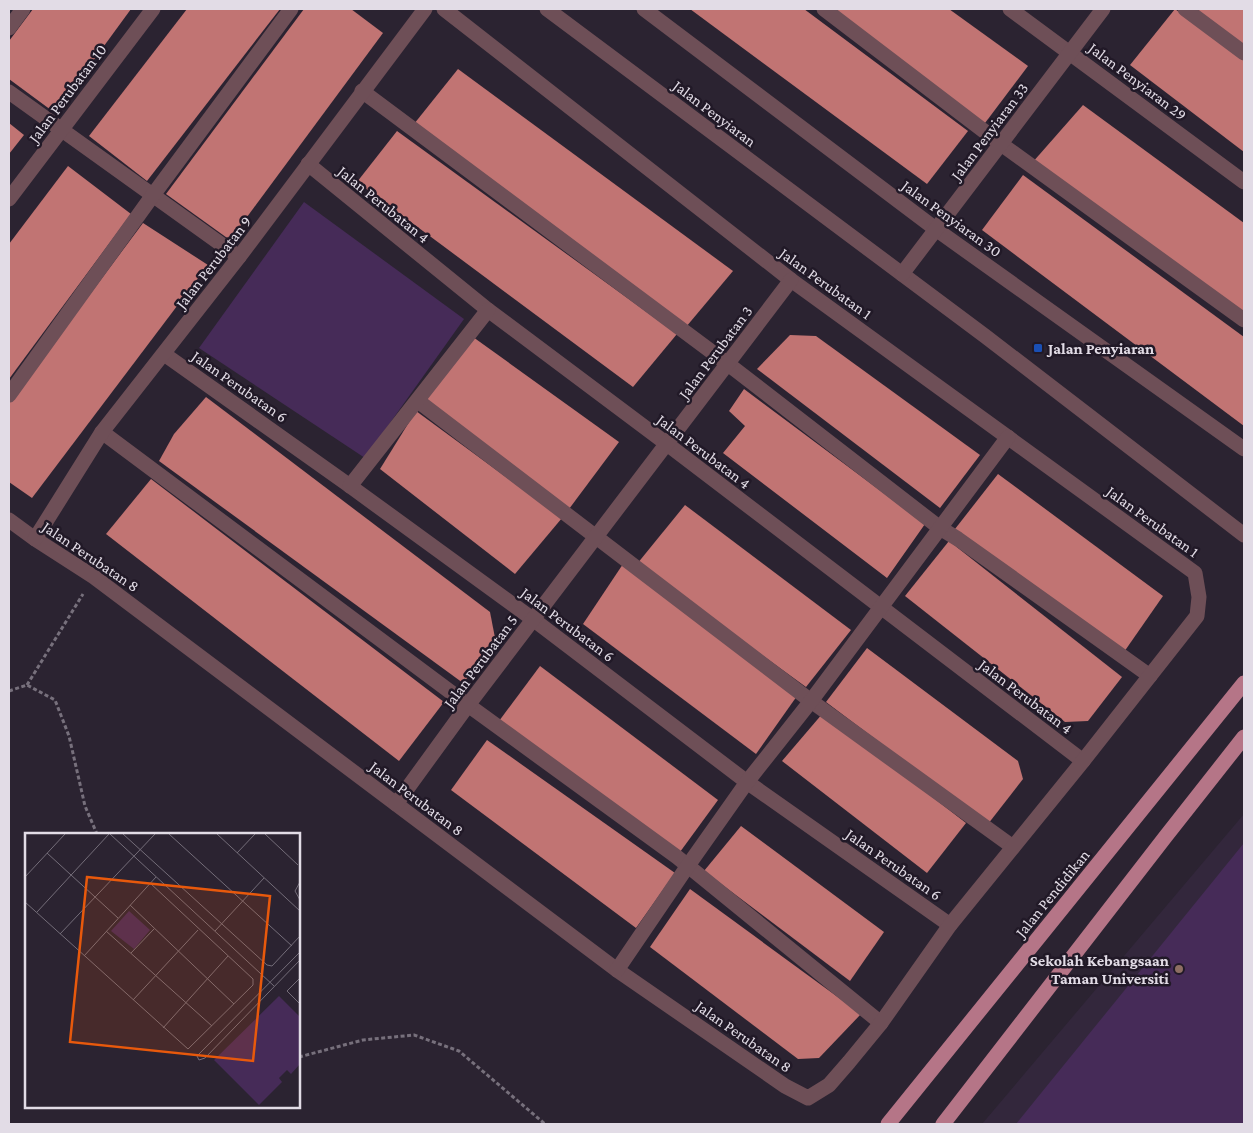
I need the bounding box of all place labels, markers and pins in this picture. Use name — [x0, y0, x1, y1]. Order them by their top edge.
place label: Jalan Penyiaran — [1046, 340, 1154, 357]
marker: Jalan Penyiaran — [1032, 342, 1044, 354]
place label: Sekolah Kebangsaan Taman Universiti — [1030, 952, 1169, 987]
marker: Sekolah Kebangsaan Taman Universiti — [1173, 963, 1185, 975]

